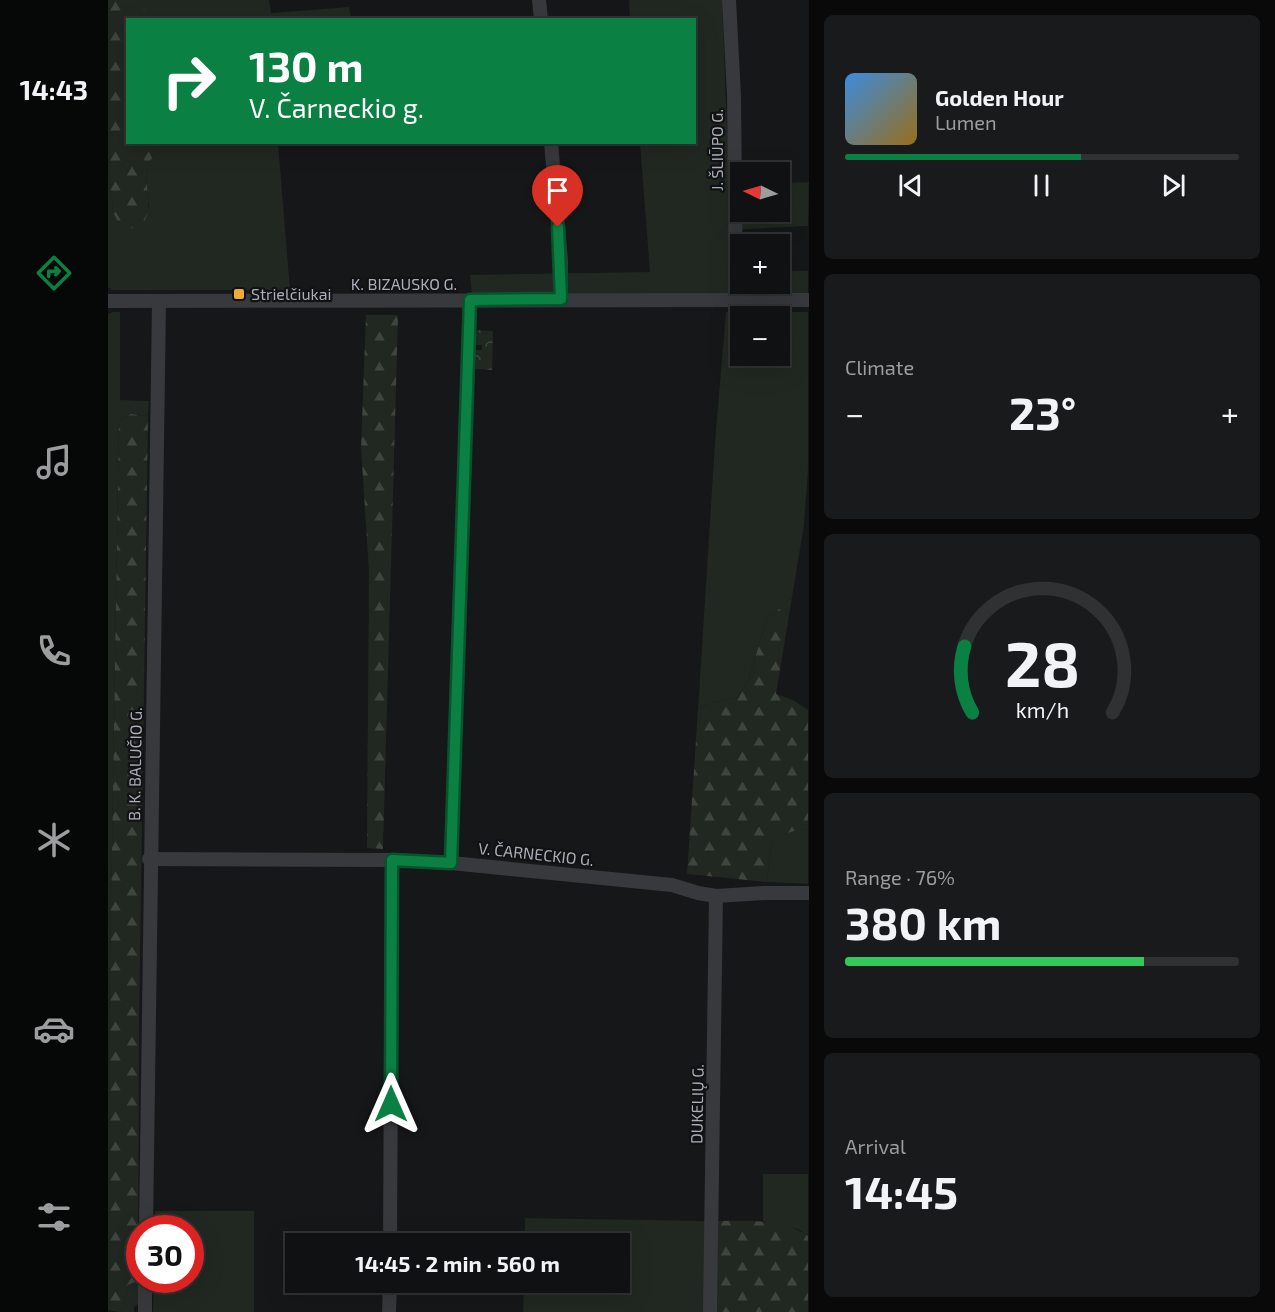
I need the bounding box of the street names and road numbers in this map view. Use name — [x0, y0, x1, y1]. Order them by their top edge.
street label: J. ŠLIŪPO G. — [707, 109, 726, 191]
street label: K. BIZAUSKO G. — [351, 274, 457, 293]
street label: B. K. BALUČIO G. — [124, 707, 145, 821]
street label: V. ČARNECKIO G. — [477, 838, 595, 869]
street label: DUKELIŲ G. — [686, 1064, 707, 1144]

